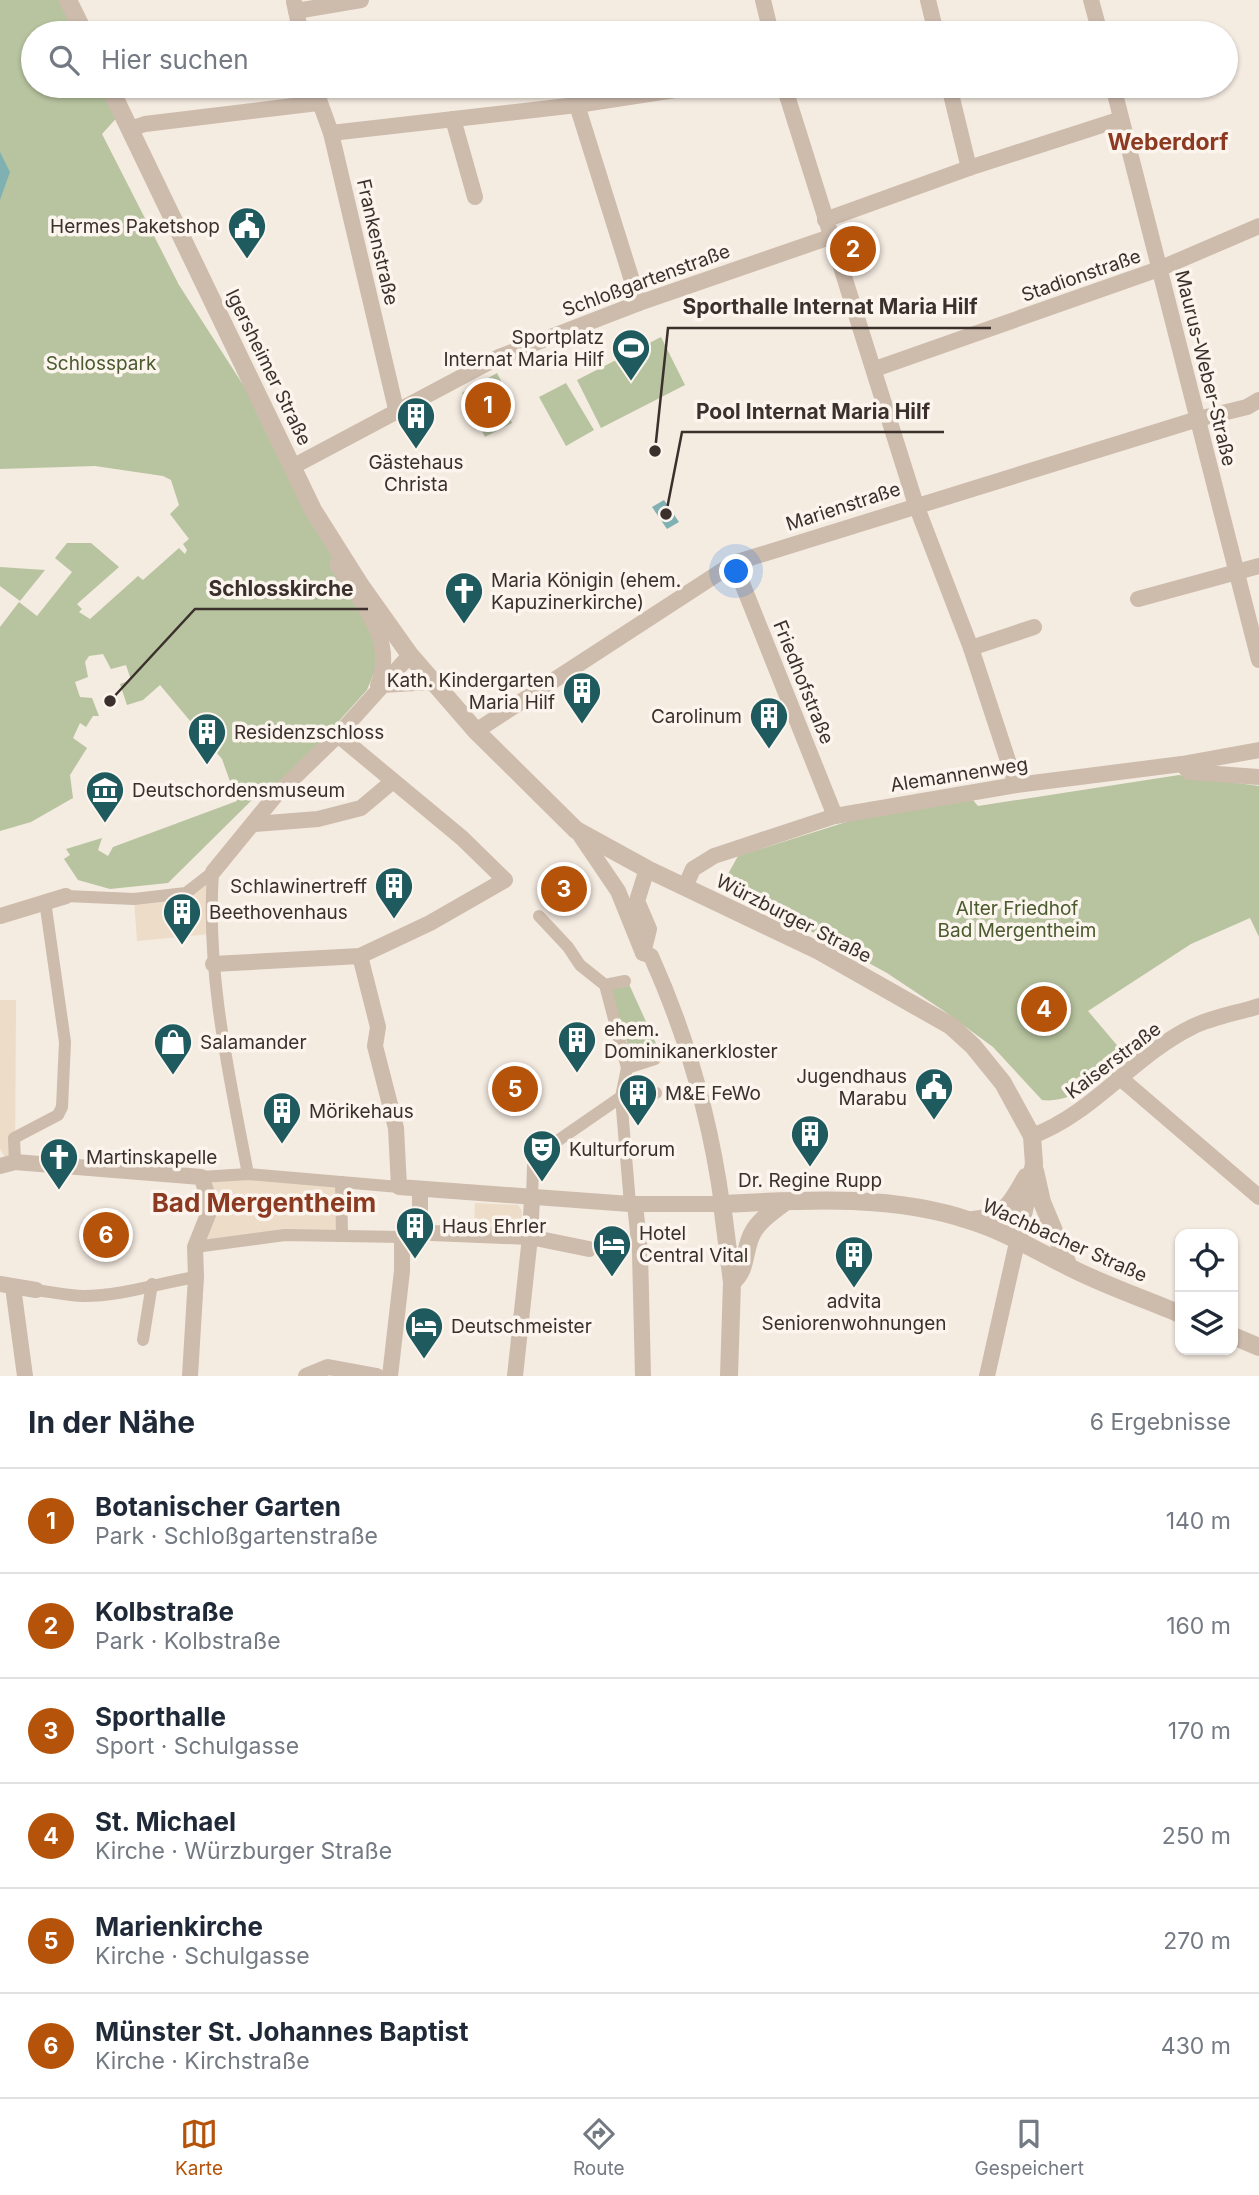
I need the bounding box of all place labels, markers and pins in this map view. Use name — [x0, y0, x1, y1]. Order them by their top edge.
public building icon: Hermes Paketshop — [226, 205, 268, 260]
place label: Hermes Paketshop — [50, 215, 220, 238]
pin: 2 — [830, 223, 876, 275]
callout: Sporthalle Internat Maria Hilf — [668, 286, 991, 328]
place label: Sportplatz Internat Maria Hilf — [443, 326, 604, 371]
sports icon: Sportplatz Internat Maria Hilf — [610, 327, 652, 382]
pin: 1 — [465, 379, 511, 431]
callout: Pool Internat Maria Hilf — [682, 390, 944, 432]
building icon: Gästehaus Christa — [395, 395, 437, 450]
place label: Gästehaus Christa — [368, 451, 464, 496]
callout: Schlosskirche — [195, 567, 368, 609]
place label: Maria Königin (ehem. Kapuzinerkirche) — [491, 569, 681, 614]
church icon: Maria Königin (ehem. Kapuzinerkirche) — [443, 570, 485, 625]
place label: Kath. Kindergarten Maria Hilf — [387, 669, 555, 714]
building icon: Kath. Kindergarten Maria Hilf — [561, 670, 603, 725]
building icon: Carolinum — [748, 695, 790, 750]
place label: Carolinum — [651, 705, 742, 728]
building icon: Residenzschloss — [186, 711, 228, 766]
place label: Residenzschloss — [234, 721, 384, 744]
museum icon: Deutschordensmuseum — [84, 769, 126, 824]
place label: Deutschordensmuseum — [132, 779, 345, 802]
pin: 3 — [541, 863, 587, 915]
building icon: Schlawinertreff — [373, 865, 415, 920]
place label: Schlawinertreff — [230, 875, 367, 898]
building icon: Beethovenhaus — [161, 891, 203, 946]
place label: Beethovenhaus — [209, 901, 348, 924]
pin: 4 — [1021, 983, 1067, 1035]
place label: ehem. Dominikanerkloster — [604, 1018, 778, 1063]
building icon: ehem. Dominikanerkloster — [556, 1019, 598, 1074]
shop icon: Salamander — [152, 1021, 194, 1076]
place label: Salamander — [200, 1031, 307, 1054]
pin: 5 — [492, 1063, 538, 1115]
place label: Jugendhaus Marabu — [796, 1065, 907, 1110]
public building icon: Jugendhaus Marabu — [913, 1066, 955, 1121]
building icon: M&E FeWo — [617, 1072, 659, 1127]
place label: M&E FeWo — [665, 1082, 761, 1105]
building icon: Mörikehaus — [261, 1090, 303, 1145]
place label: Mörikehaus — [309, 1100, 414, 1123]
building icon: Dr. Regine Rupp — [789, 1113, 831, 1168]
theatre icon: Kulturforum — [521, 1128, 563, 1183]
church icon: Martinskapelle — [38, 1136, 80, 1191]
place label: Kulturforum — [569, 1138, 675, 1161]
place label: Martinskapelle — [86, 1146, 217, 1169]
place label: Dr. Regine Rupp — [738, 1169, 882, 1192]
building icon: Haus Ehrler — [394, 1205, 436, 1260]
pin: 6 — [83, 1209, 129, 1261]
place label: Haus Ehrler — [442, 1215, 546, 1238]
place label: Hotel Central Vital — [639, 1222, 748, 1267]
hotel icon: Hotel Central Vital — [591, 1223, 633, 1278]
building icon: advita Seniorenwohnungen — [833, 1234, 875, 1289]
place label: advita Seniorenwohnungen — [761, 1290, 947, 1335]
hotel icon: Deutschmeister — [403, 1305, 445, 1360]
place label: Deutschmeister — [451, 1315, 592, 1338]

